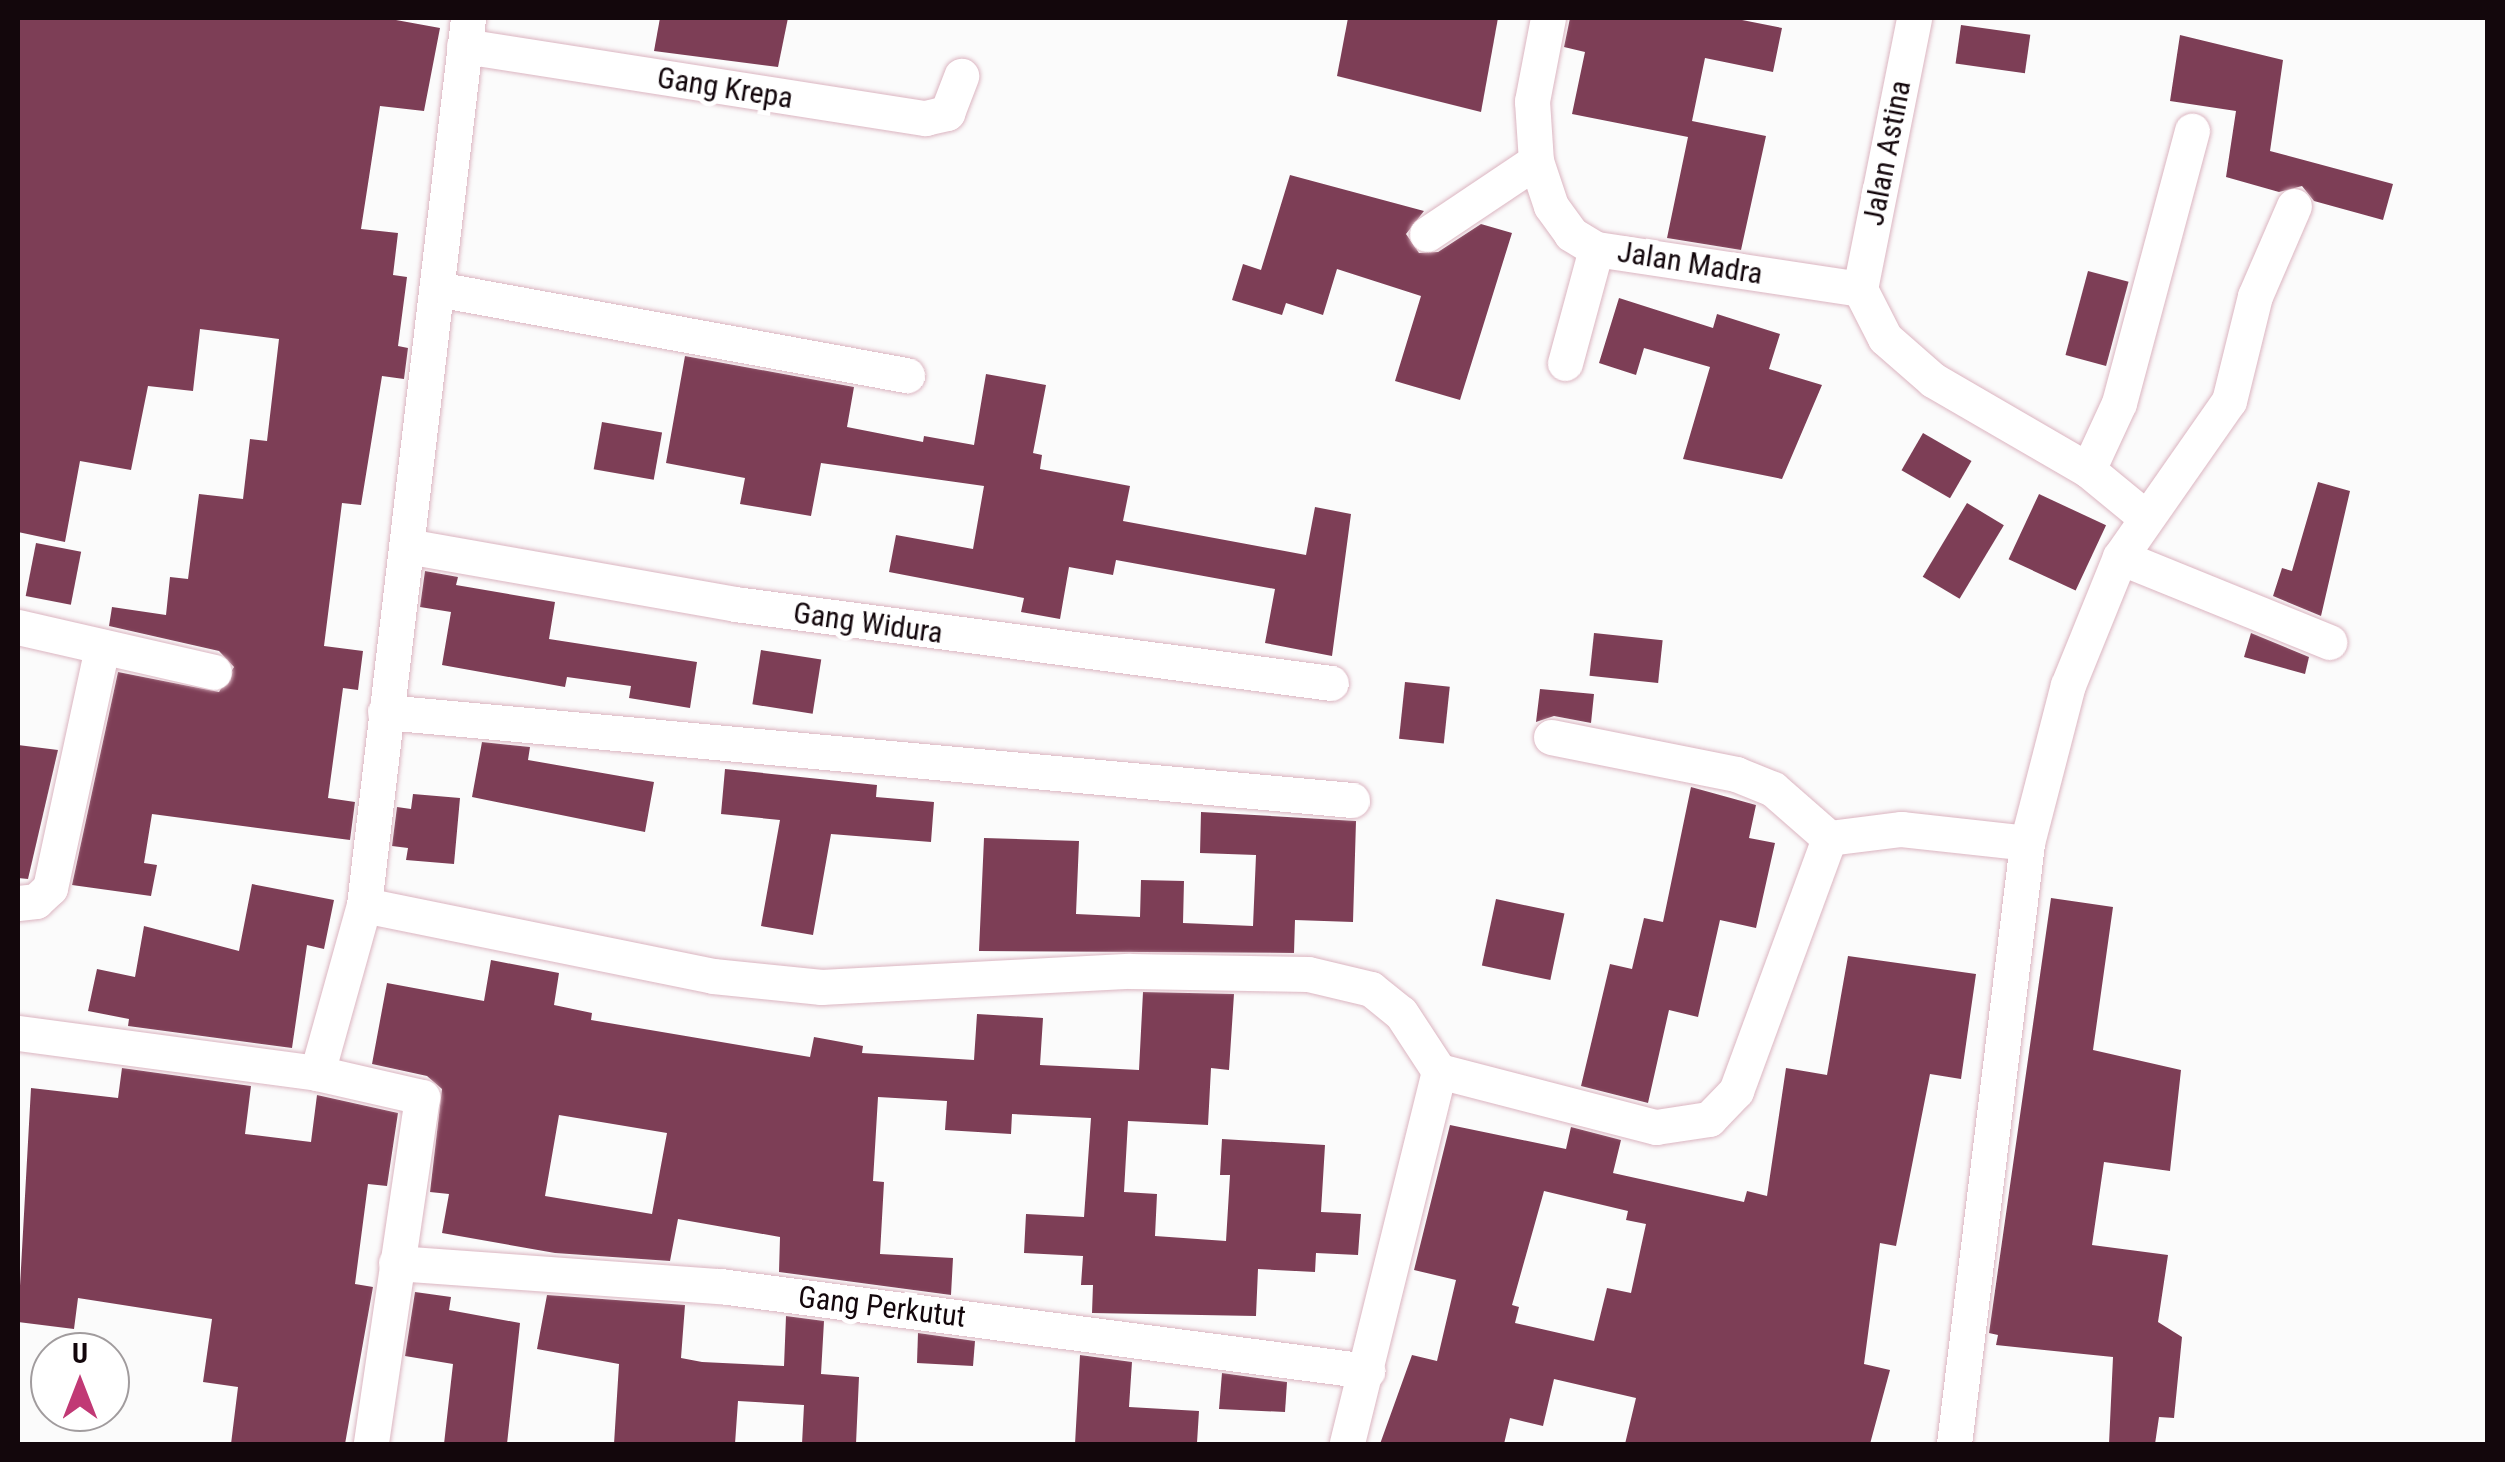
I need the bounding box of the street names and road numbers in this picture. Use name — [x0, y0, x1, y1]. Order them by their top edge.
street label: Gang Krepa — [655, 60, 795, 116]
street label: Jalan Astina — [1855, 77, 1919, 229]
street label: Jalan Madra — [1615, 234, 1765, 292]
street label: Gang Widura — [791, 595, 945, 651]
street label: Gang Perkutut — [796, 1279, 968, 1335]

